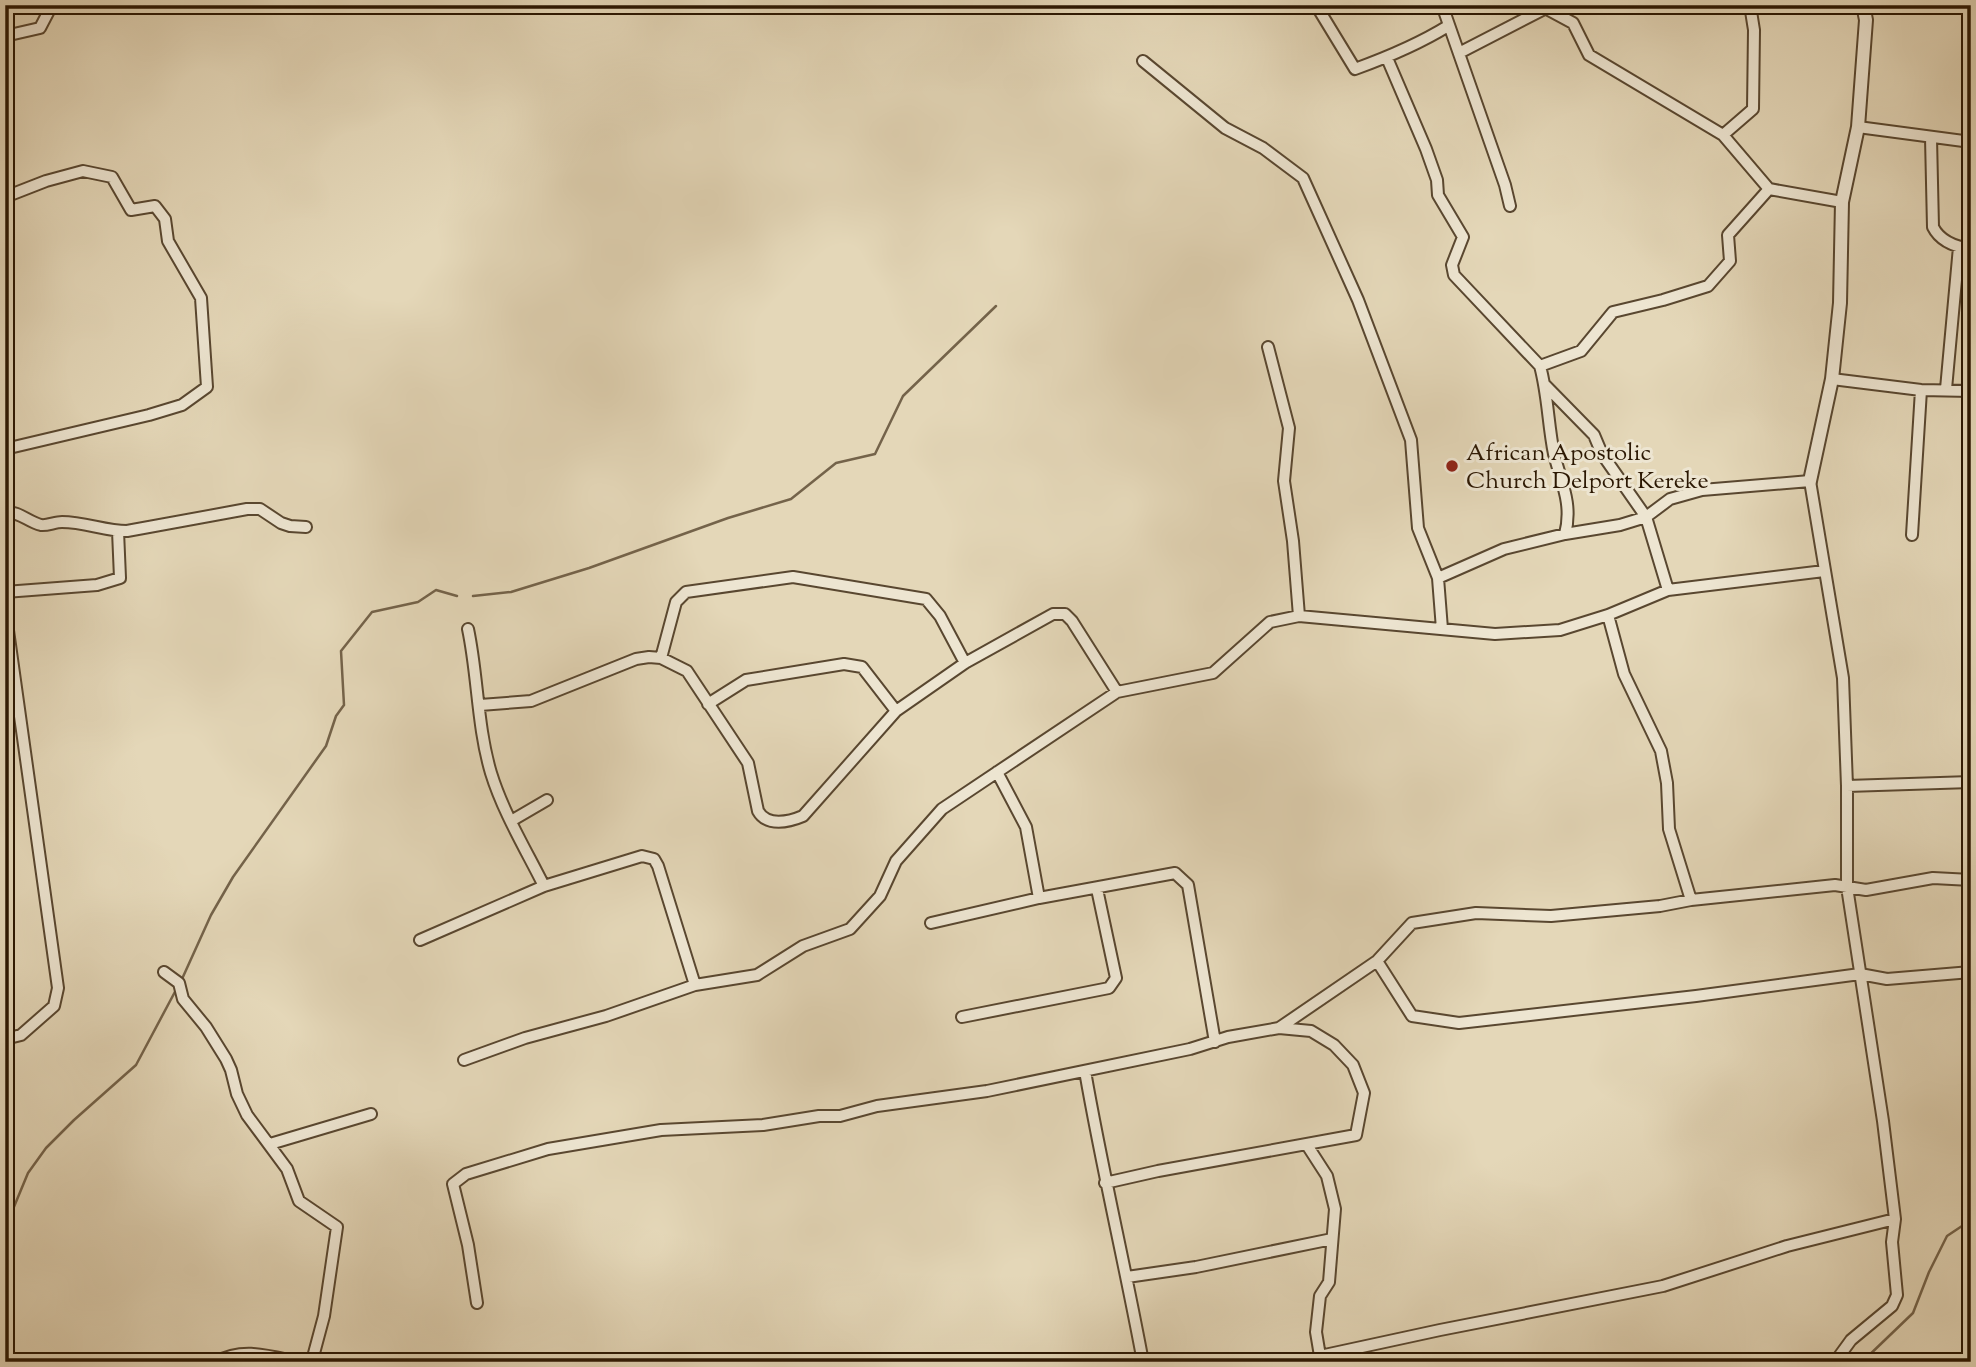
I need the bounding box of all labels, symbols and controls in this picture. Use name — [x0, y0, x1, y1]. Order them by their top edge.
place label: African Apostolic Church Delport Kereke — [1466, 437, 1709, 499]
marker: African Apostolic Church Delport Kereke — [1444, 458, 1460, 474]

